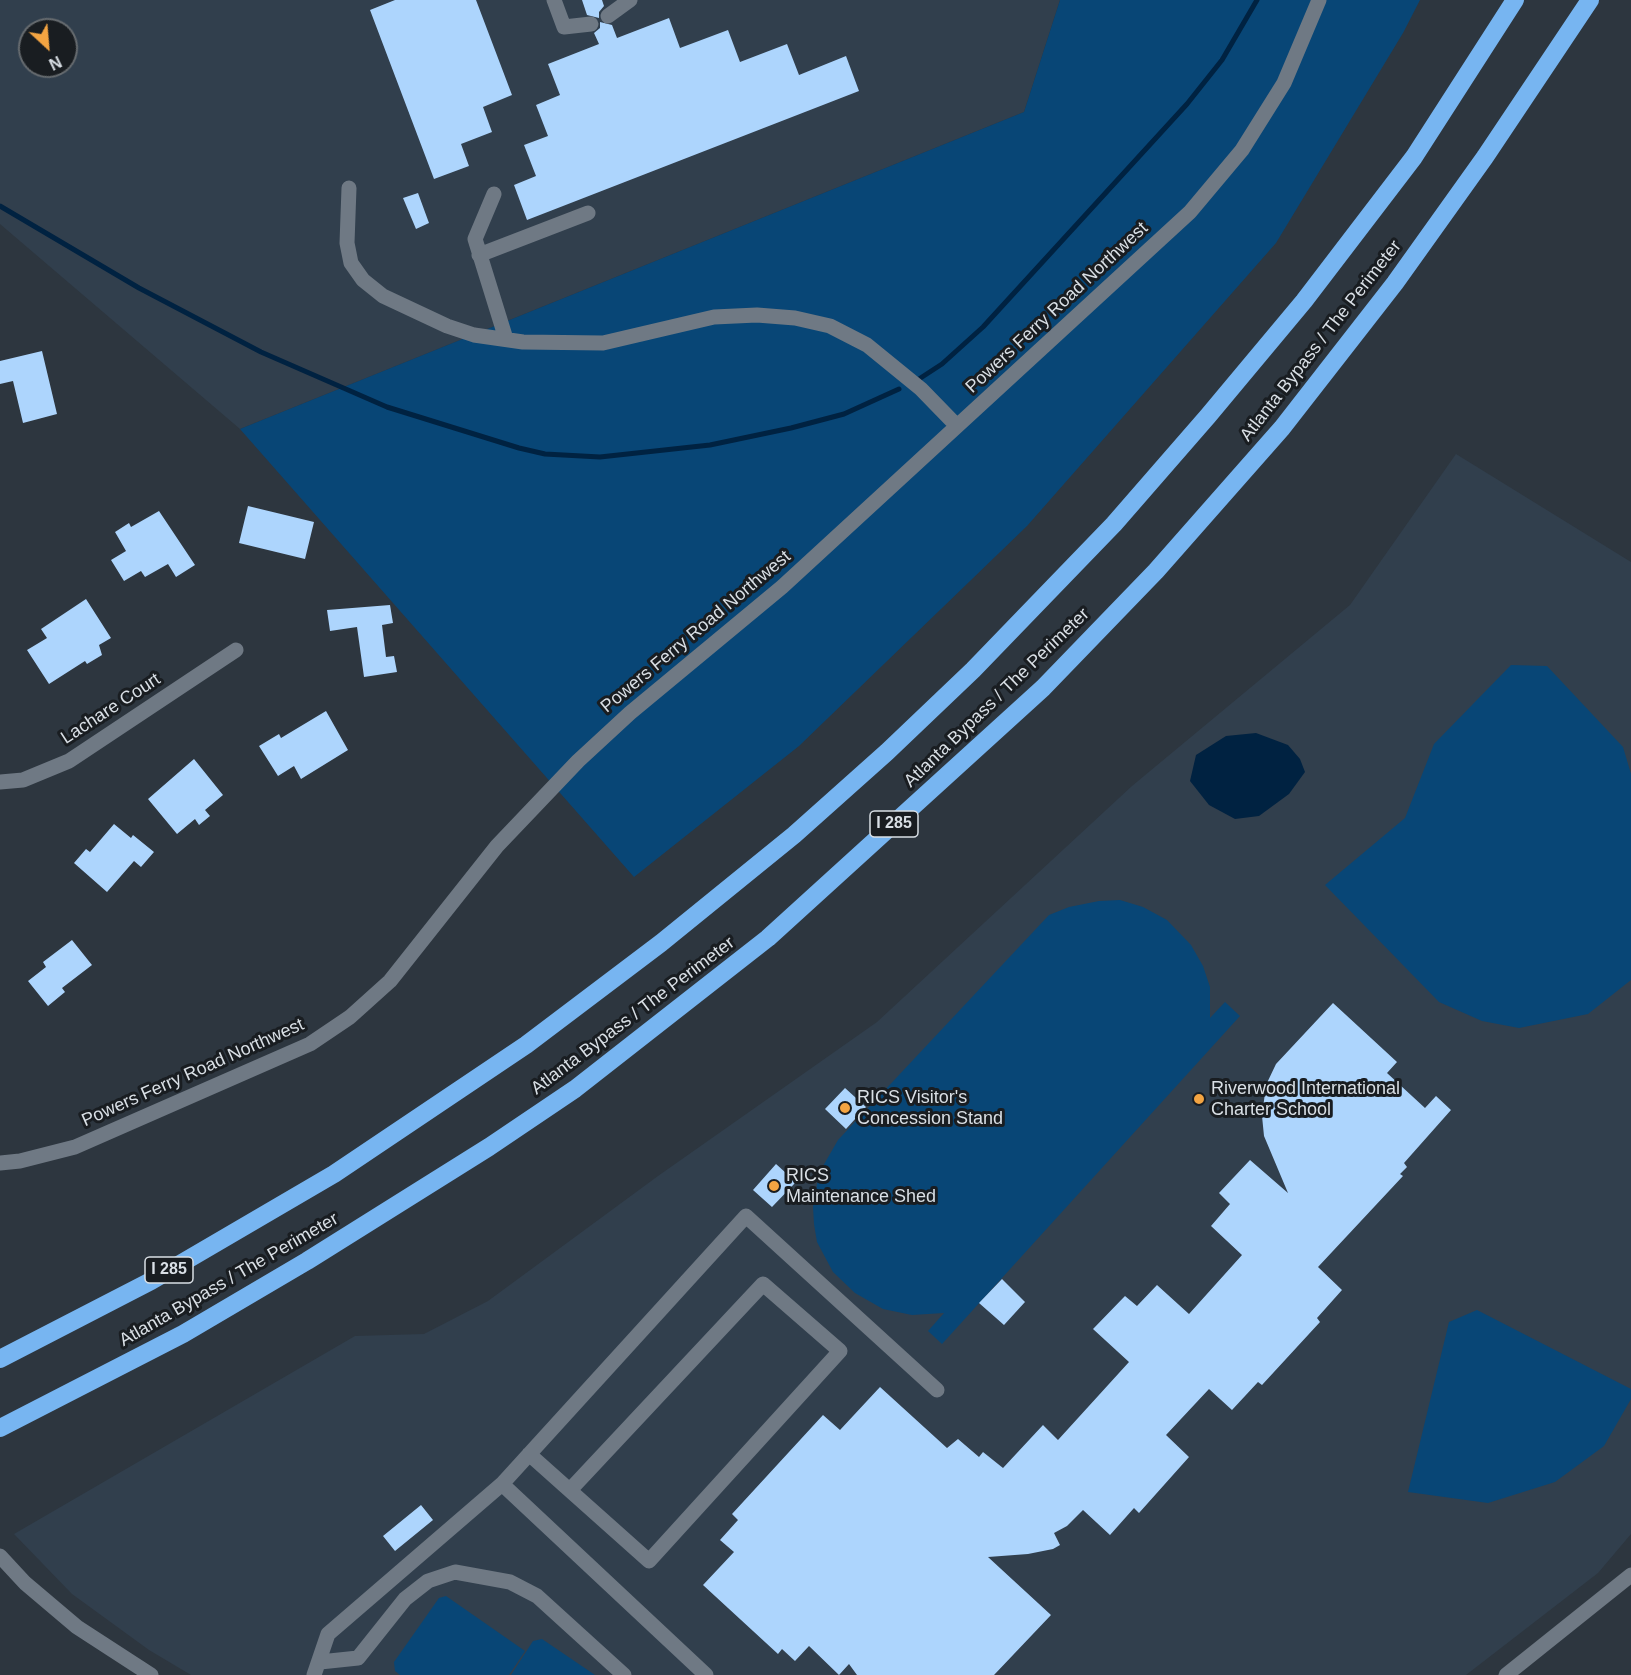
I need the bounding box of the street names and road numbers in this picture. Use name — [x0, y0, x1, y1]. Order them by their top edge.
street label: Powers Ferry Road Northwest — [961, 218, 1153, 398]
street label: Atlanta Bypass / The Perimeter — [1236, 236, 1406, 446]
street label: Powers Ferry Road Northwest — [597, 546, 795, 718]
street label: Atlanta Bypass / The Perimeter — [900, 604, 1094, 792]
street label: Lachare Court — [57, 669, 165, 749]
road number: I 285 — [870, 811, 918, 837]
street label: Atlanta Bypass / The Perimeter — [527, 932, 739, 1100]
street label: Powers Ferry Road Northwest — [78, 1014, 308, 1132]
street label: Atlanta Bypass / The Perimeter — [116, 1208, 342, 1352]
road number: I 285 — [145, 1257, 193, 1283]

